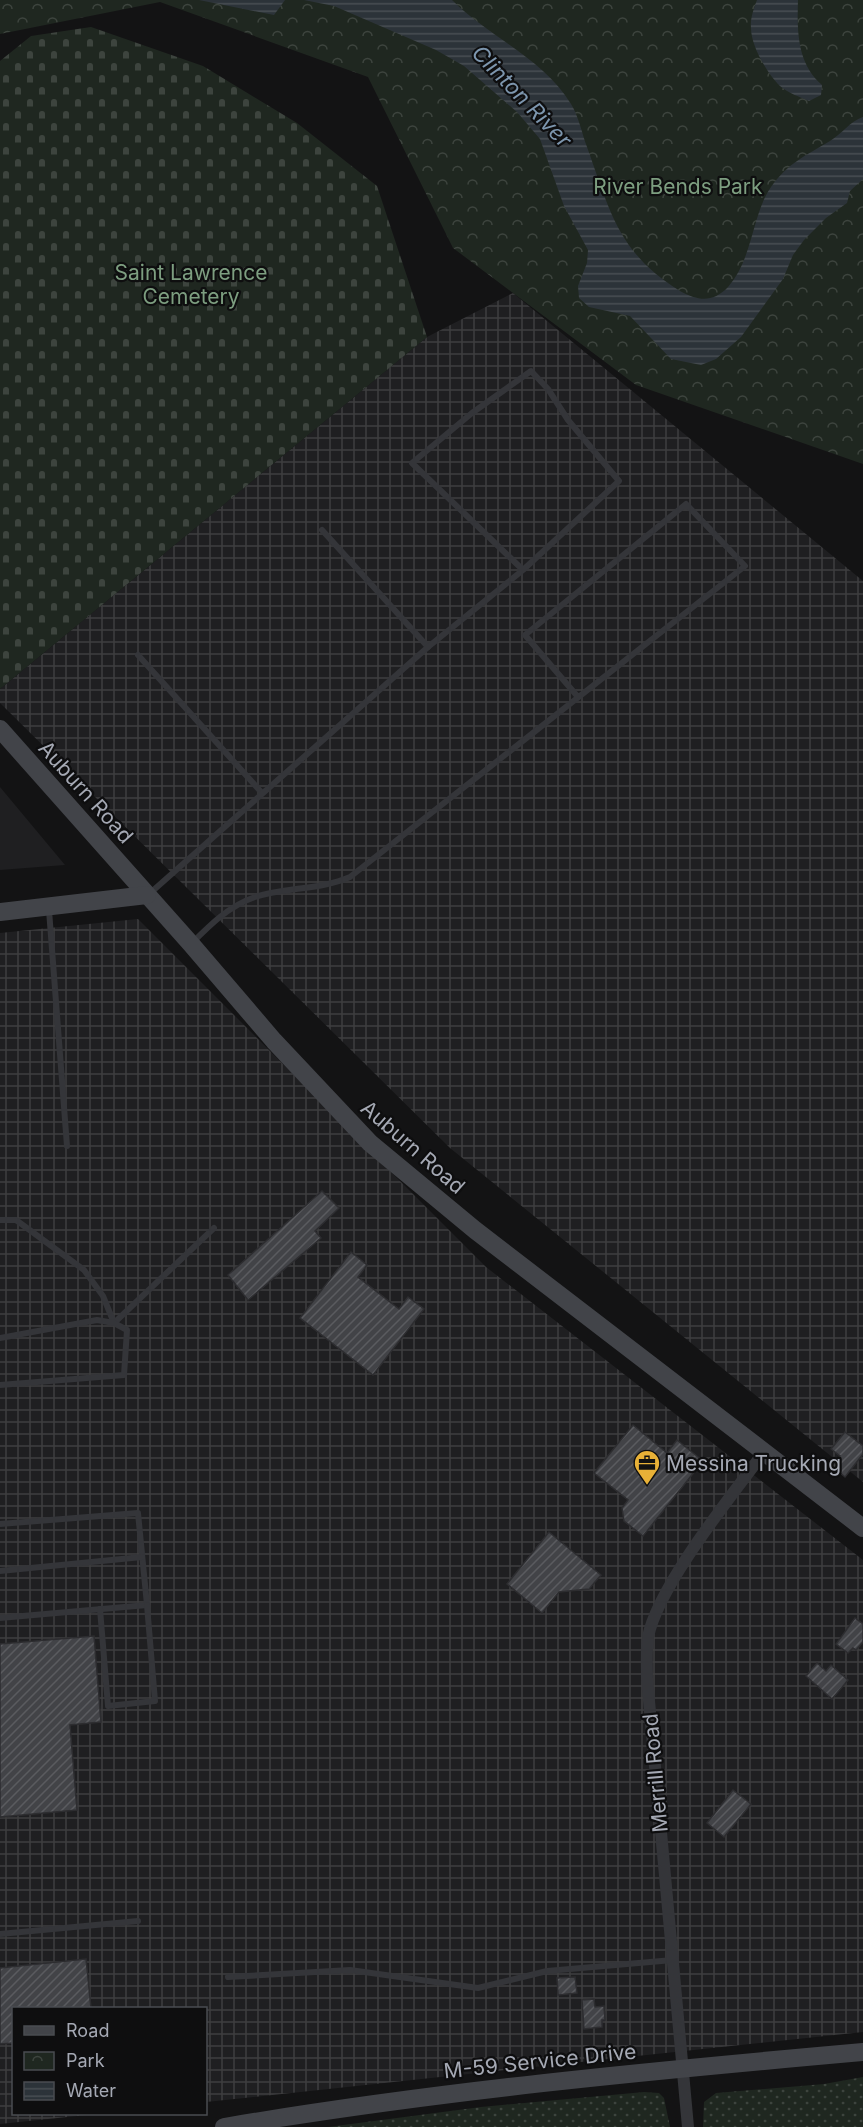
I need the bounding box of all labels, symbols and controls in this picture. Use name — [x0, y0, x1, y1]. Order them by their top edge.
water label: Clinton River — [467, 40, 578, 153]
park label: River Bends Park — [593, 174, 763, 199]
park label: Saint Lawrence Cemetery — [115, 260, 267, 309]
street label: Auburn Road — [33, 736, 139, 848]
street label: Auburn Road — [356, 1095, 470, 1199]
office icon: Messina Trucking — [632, 1448, 662, 1486]
place label: Messina Trucking — [666, 1451, 841, 1476]
street label: Merrill Road — [637, 1712, 673, 1834]
legend — [12, 2007, 207, 2115]
text: Road — [66, 2020, 109, 2041]
street label: M-59 Service Drive — [443, 2038, 637, 2084]
text: Park — [66, 2050, 105, 2071]
text: Water — [66, 2080, 116, 2101]

